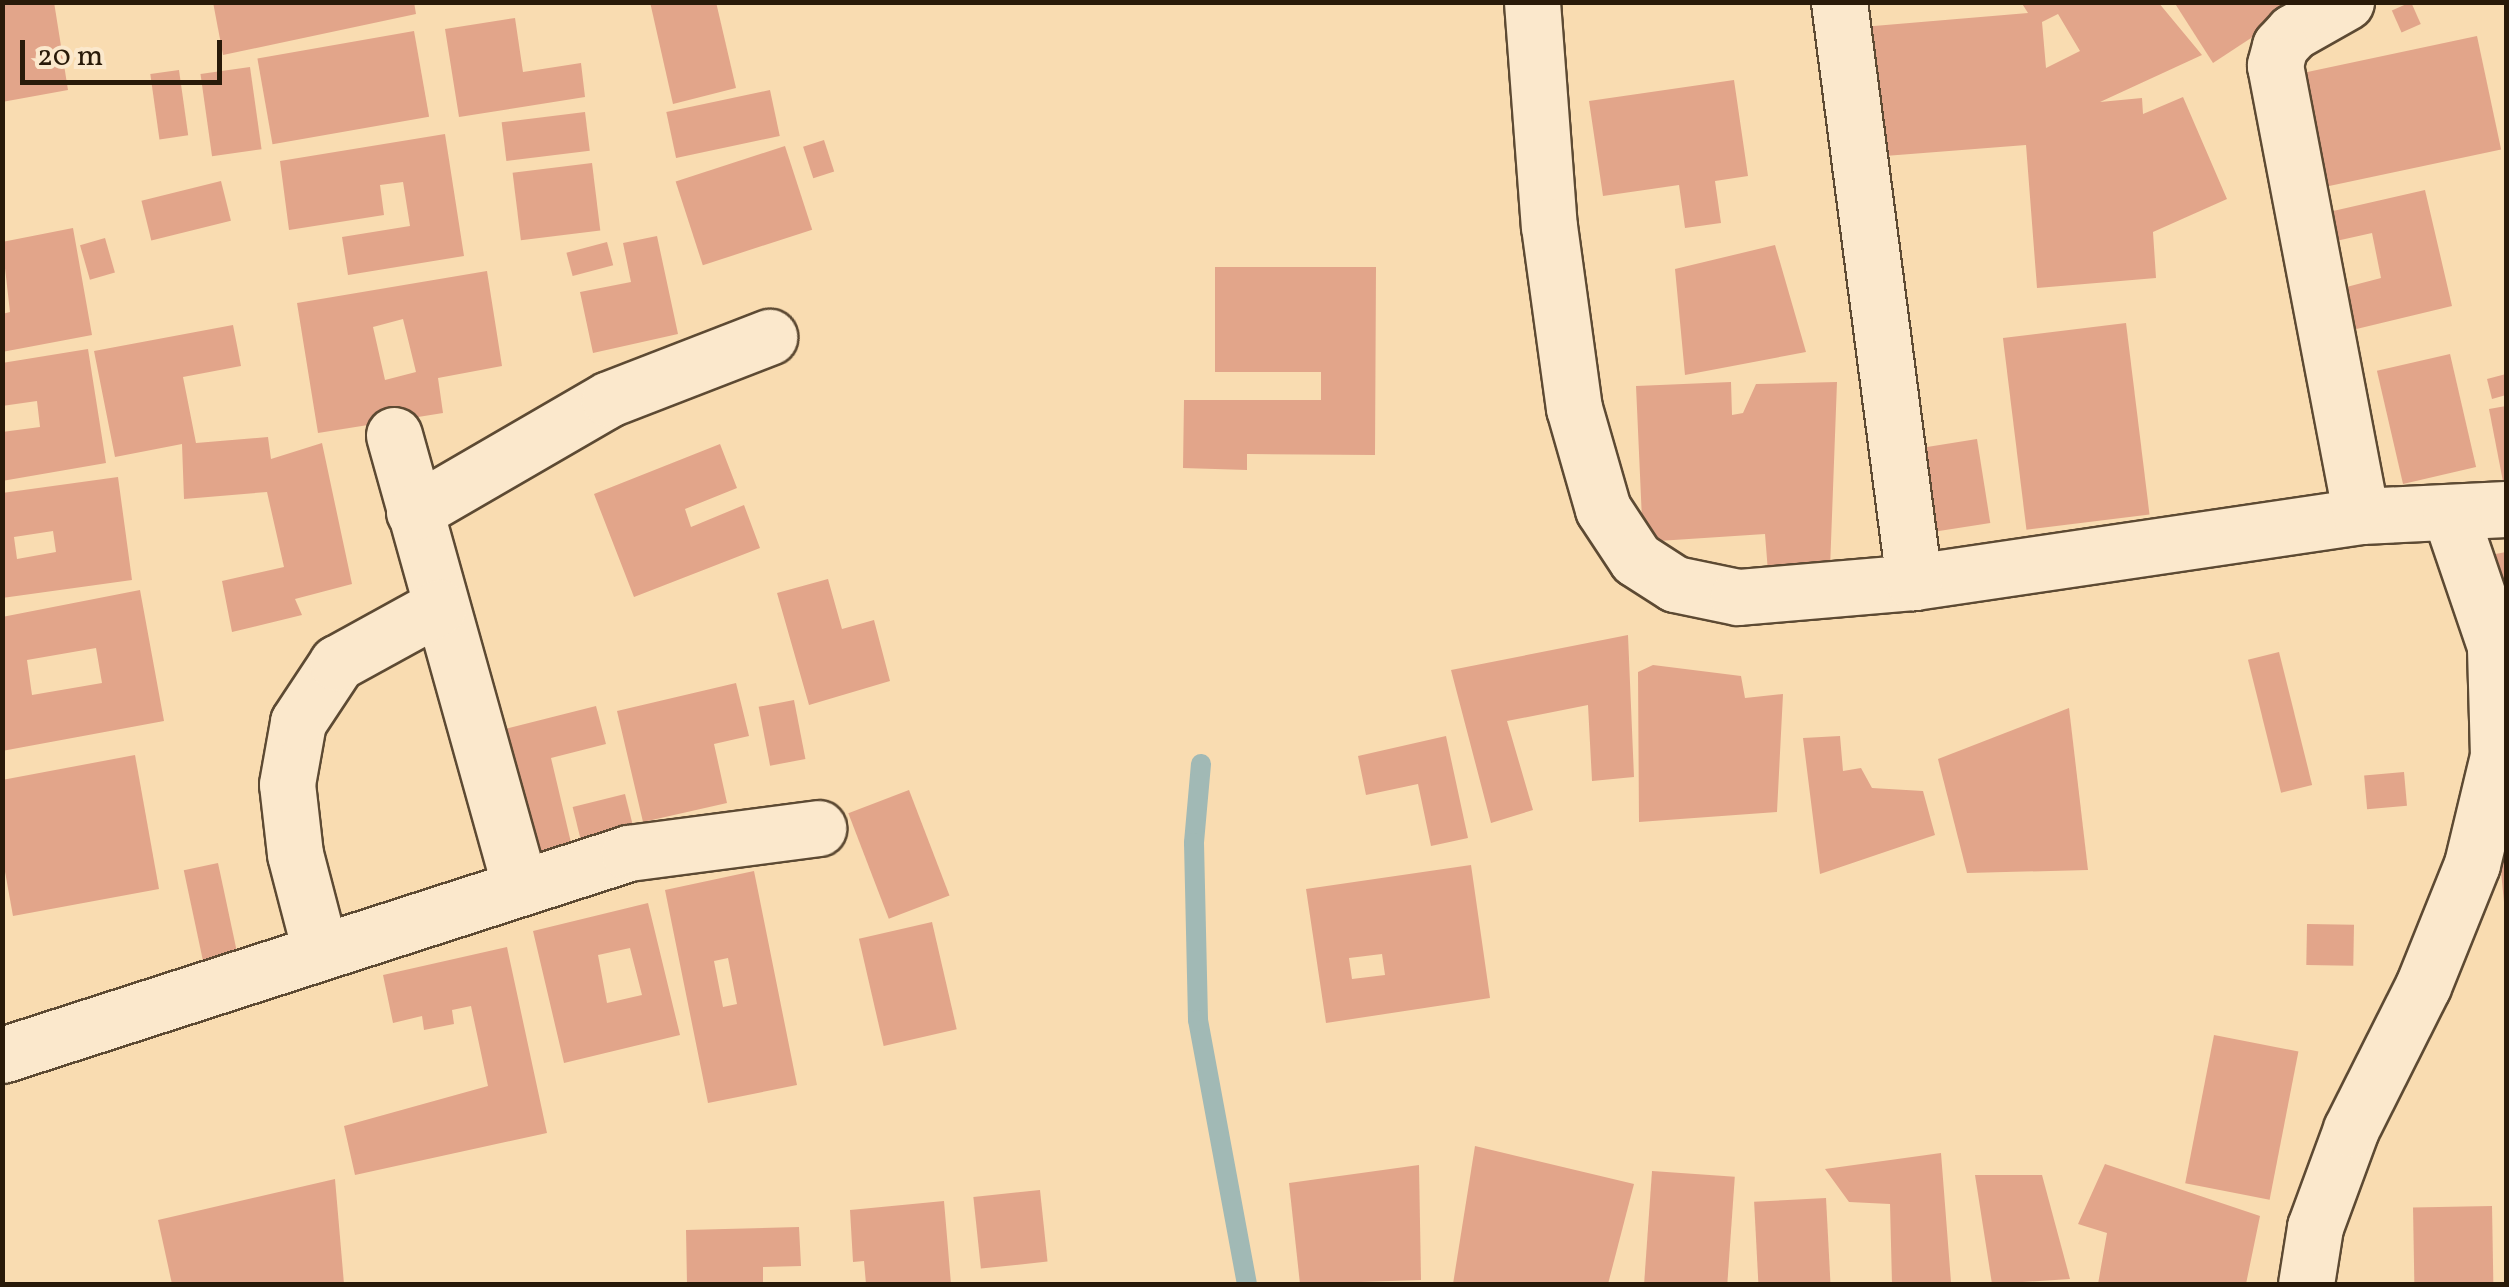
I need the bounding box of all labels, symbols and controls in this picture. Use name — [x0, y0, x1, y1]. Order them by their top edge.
scale bar — [25, 20, 228, 82]
text: 20 m — [37, 36, 103, 78]

